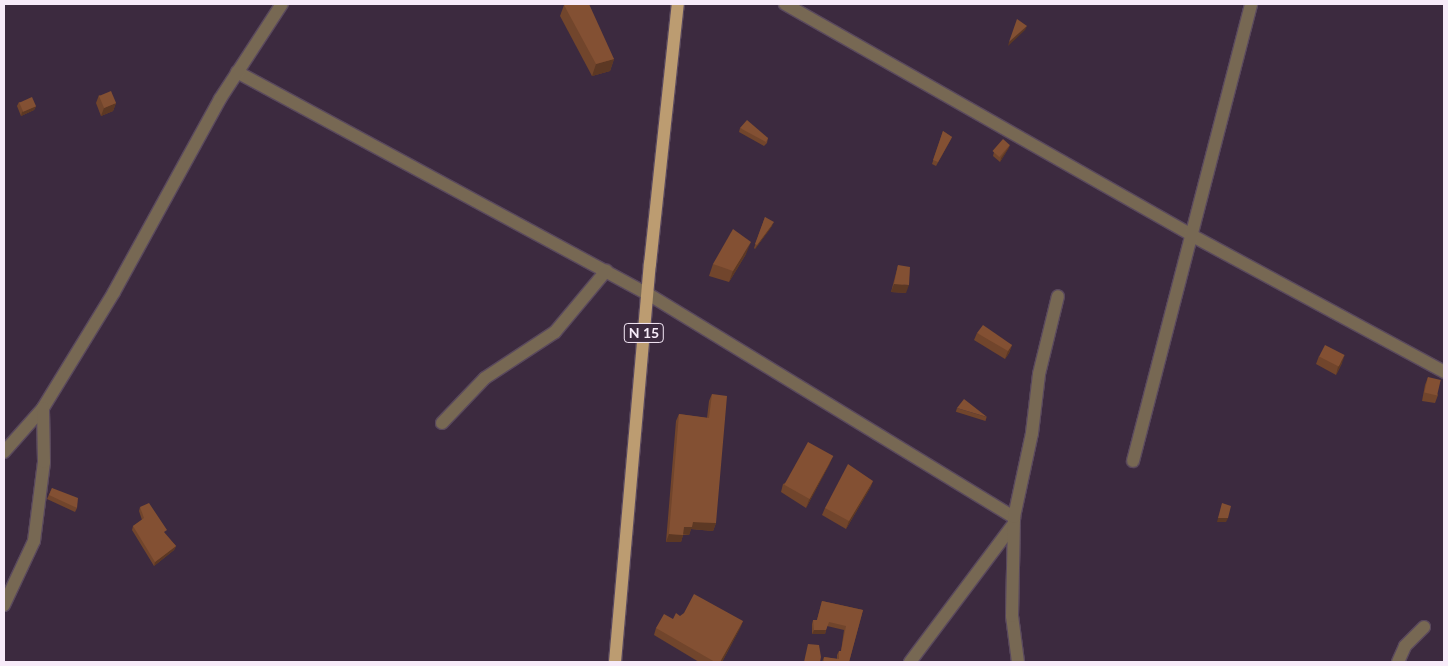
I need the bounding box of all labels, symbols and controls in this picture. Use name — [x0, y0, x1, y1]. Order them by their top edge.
road number: N 15 — [623, 322, 665, 344]

